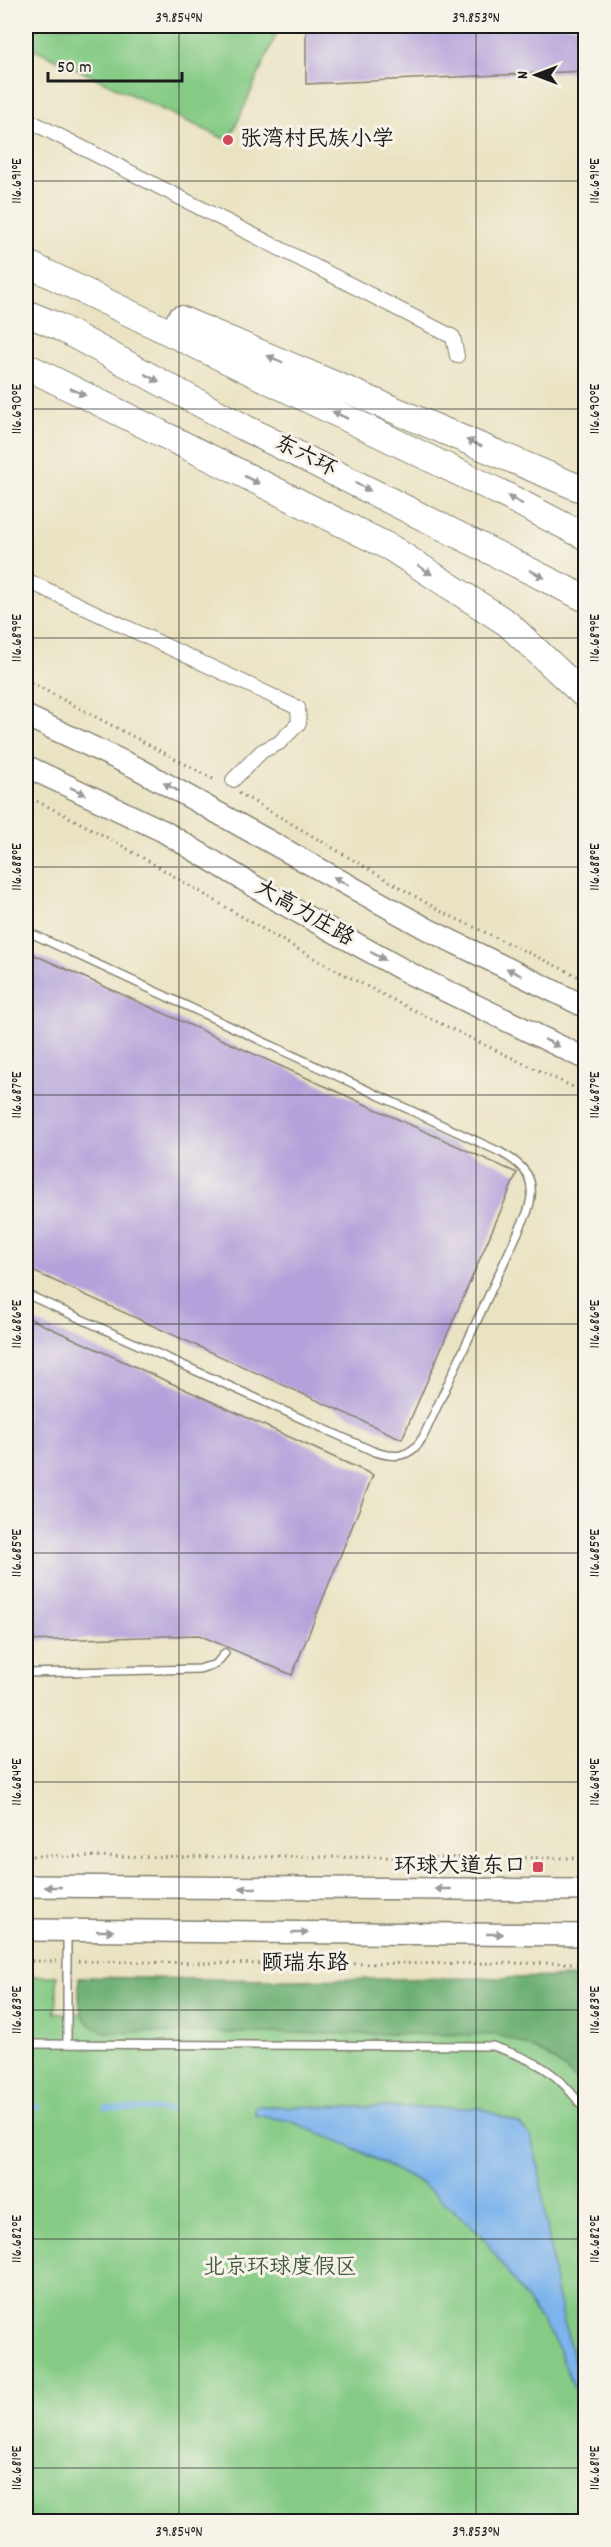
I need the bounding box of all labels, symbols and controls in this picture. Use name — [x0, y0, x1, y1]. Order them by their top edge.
text: 39.854°N — [155, 8, 203, 30]
text: 39.853°N — [452, 8, 500, 30]
scale bar — [48, 45, 182, 83]
north arrow — [506, 45, 566, 105]
text: 50 m — [57, 56, 92, 81]
text: N — [512, 71, 535, 79]
place label: 张湾村民族小学 — [240, 125, 394, 156]
marker: 张湾村民族小学 — [221, 133, 235, 147]
text: 116.691°E — [7, 158, 29, 204]
text: 116.691°E — [585, 158, 607, 204]
one-way arrow — [266, 354, 284, 363]
one-way arrow — [144, 373, 161, 383]
text: 116.690°E — [7, 384, 29, 434]
text: 116.690°E — [585, 384, 607, 434]
one-way arrow — [69, 387, 87, 397]
one-way arrow — [331, 410, 348, 419]
street label: 东六环 — [269, 428, 341, 486]
one-way arrow — [465, 438, 483, 447]
one-way arrow — [244, 475, 261, 485]
one-way arrow — [354, 482, 371, 491]
one-way arrow — [506, 495, 523, 505]
one-way arrow — [417, 564, 433, 575]
one-way arrow — [528, 569, 546, 579]
text: 116.689°E — [7, 614, 29, 662]
text: 116.689°E — [585, 614, 607, 662]
one-way arrow — [162, 782, 179, 792]
one-way arrow — [70, 787, 87, 796]
text: 116.688°E — [7, 843, 29, 891]
text: 116.688°E — [585, 843, 607, 891]
street label: 大高力庄路 — [249, 873, 359, 955]
one-way arrow — [333, 876, 350, 886]
one-way arrow — [370, 951, 387, 961]
one-way arrow — [506, 967, 523, 976]
one-way arrow — [544, 1038, 561, 1047]
text: 116.687°E — [7, 1071, 29, 1119]
text: 116.687°E — [585, 1071, 607, 1119]
text: 116.686°E — [7, 1299, 29, 1348]
text: 116.686°E — [585, 1299, 607, 1348]
text: 116.685°E — [7, 1529, 29, 1577]
text: 116.685°E — [585, 1529, 607, 1577]
text: 116.684°E — [7, 1758, 29, 1806]
text: 116.684°E — [585, 1758, 607, 1806]
place label: 环球大道东口 — [394, 1852, 526, 1883]
marker: 环球大道东口 — [531, 1860, 545, 1874]
one-way arrow — [44, 1882, 63, 1892]
one-way arrow — [239, 1883, 258, 1893]
one-way arrow — [434, 1884, 453, 1894]
one-way arrow — [95, 1926, 114, 1936]
one-way arrow — [290, 1928, 309, 1938]
one-way arrow — [485, 1929, 504, 1939]
street label: 颐瑞东路 — [261, 1949, 349, 1980]
text: 116.683°E — [7, 1986, 29, 2034]
text: 116.683°E — [585, 1986, 607, 2034]
text: 116.682°E — [7, 2215, 29, 2263]
text: 116.682°E — [585, 2215, 607, 2263]
park label: 北京环球度假区 — [203, 2253, 357, 2284]
text: 116.681°E — [7, 2445, 29, 2490]
text: 116.681°E — [585, 2445, 607, 2490]
text: 39.854°N — [155, 2522, 203, 2544]
text: 39.853°N — [452, 2522, 500, 2544]

